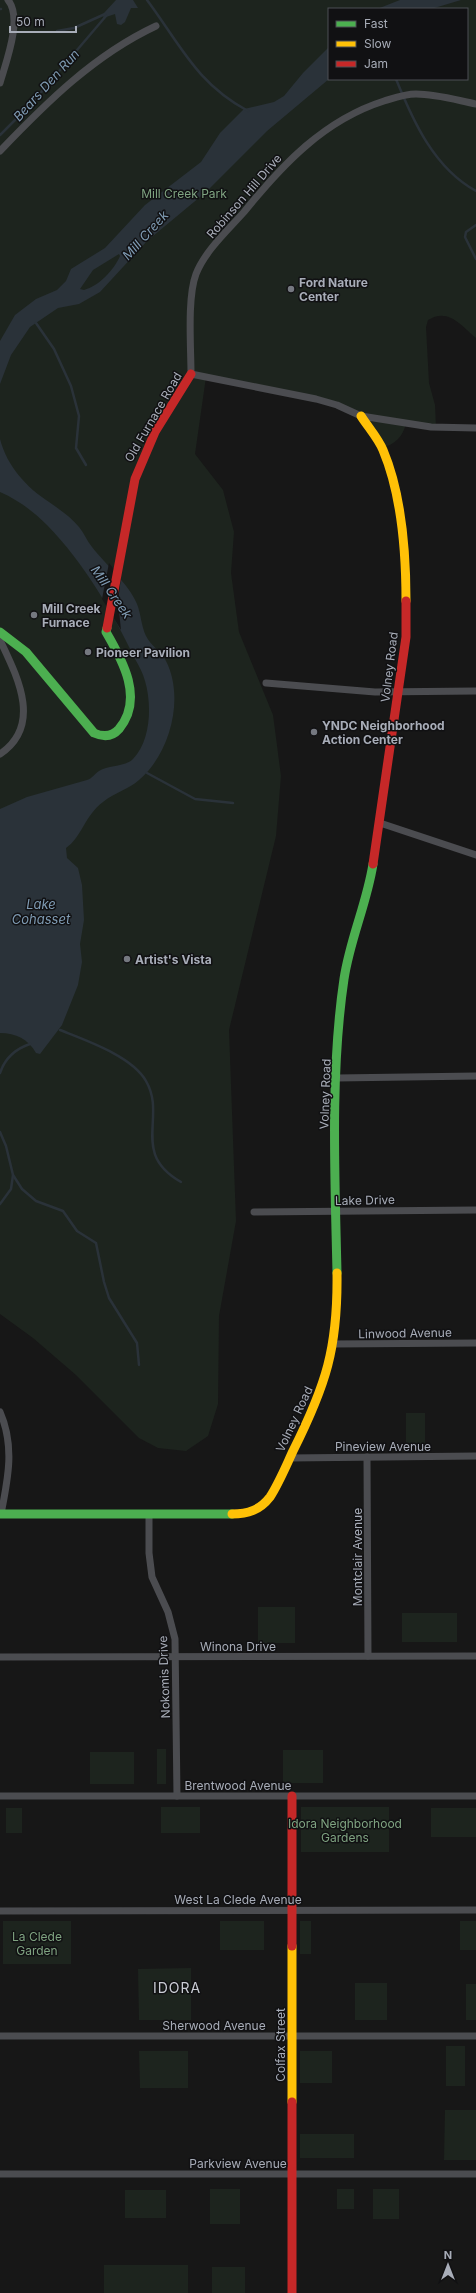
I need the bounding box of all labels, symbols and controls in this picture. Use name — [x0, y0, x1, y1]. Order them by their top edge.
scale bar — [10, 8, 76, 34]
legend — [328, 8, 468, 80]
text: 50 m — [16, 14, 45, 29]
text: Fast — [364, 16, 388, 31]
text: Slow — [364, 36, 392, 51]
water label: Bears Den Run — [9, 45, 83, 124]
text: Jam — [364, 56, 388, 71]
street label: Robinson Hill Drive — [203, 151, 285, 241]
park label: Mill Creek Park — [141, 186, 227, 201]
water label: Mill Creek — [119, 206, 172, 263]
place label: Ford Nature Center — [299, 275, 368, 304]
marker: Ford Nature Center — [286, 284, 296, 294]
street label: Old Furnace Road — [121, 369, 185, 465]
water label: Mill Creek — [88, 562, 137, 622]
place label: Mill Creek Furnace — [42, 601, 101, 630]
marker: Mill Creek Furnace — [29, 610, 39, 620]
street label: Volney Road — [377, 631, 401, 703]
place label: Pioneer Pavilion — [96, 645, 190, 660]
marker: Pioneer Pavilion — [83, 647, 93, 657]
place label: YNDC Neighborhood Action Center — [322, 718, 445, 747]
marker: YNDC Neighborhood Action Center — [309, 727, 319, 737]
water label: Lake Cohasset — [12, 896, 71, 927]
place label: Artist's Vista — [135, 952, 212, 967]
marker: Artist's Vista — [122, 954, 132, 964]
street label: Volney Road — [316, 1058, 334, 1130]
street label: Lake Drive — [335, 1192, 395, 1208]
street label: Linwood Avenue — [358, 1325, 452, 1341]
street label: Volney Road — [272, 1384, 316, 1454]
street label: Pineview Avenue — [335, 1439, 431, 1454]
street label: Montclair Avenue — [350, 1508, 365, 1606]
street label: Nokomis Drive — [155, 1635, 173, 1719]
street label: Winona Drive — [200, 1639, 276, 1654]
street label: Brentwood Avenue — [184, 1778, 292, 1793]
park label: Idora Neighborhood Gardens — [288, 1816, 402, 1845]
street label: West La Clede Avenue — [174, 1892, 302, 1907]
park label: La Clede Garden — [12, 1929, 62, 1958]
district label: IDORA — [153, 1979, 201, 1996]
street label: Colfax Street — [273, 2008, 288, 2082]
street label: Sherwood Avenue — [162, 2018, 266, 2033]
street label: Parkview Avenue — [189, 2156, 287, 2171]
north arrow — [428, 2245, 468, 2285]
text: N — [444, 2248, 452, 2262]

